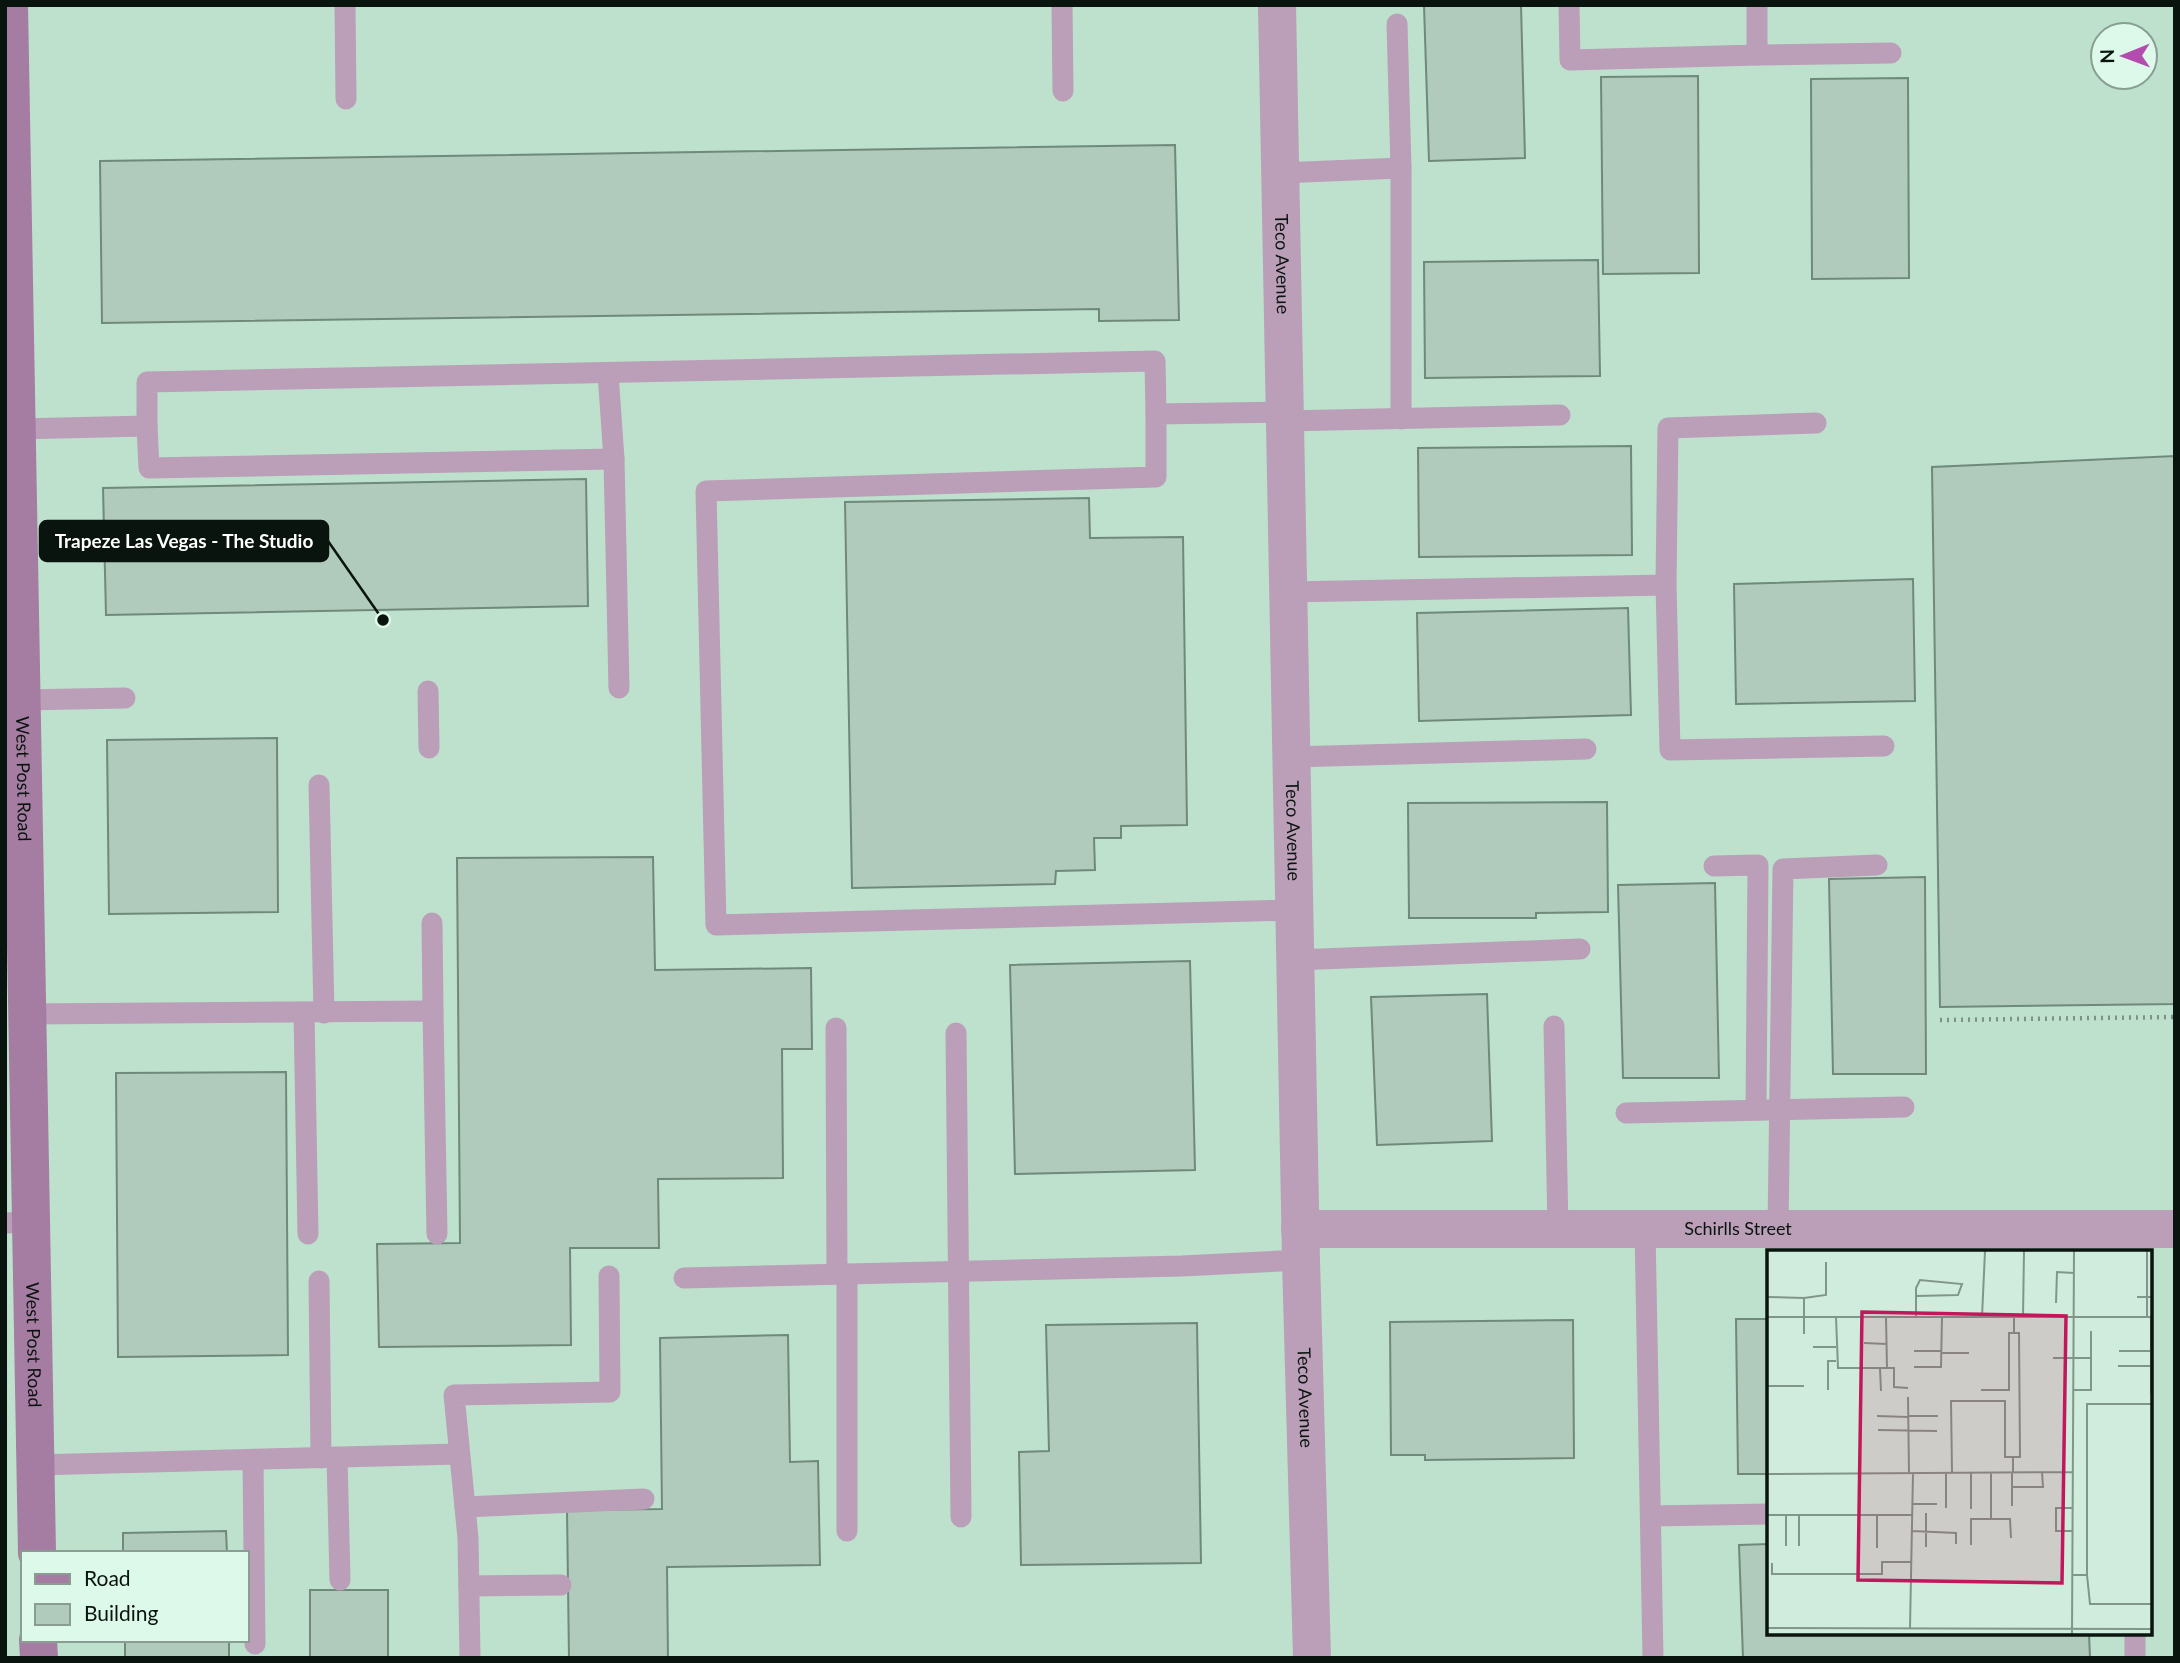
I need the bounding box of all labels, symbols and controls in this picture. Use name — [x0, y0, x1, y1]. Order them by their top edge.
north arrow — [2089, 21, 2159, 91]
text: N — [2095, 49, 2118, 64]
street label: Teco Avenue — [1271, 214, 1295, 314]
callout: Trapeze Las Vegas - The Studio — [40, 521, 328, 561]
text: Trapeze Las Vegas - The Studio — [55, 529, 313, 552]
street label: West Post Road — [12, 716, 36, 842]
street label: Teco Avenue — [1282, 780, 1306, 881]
street label: Schirlls Street — [1684, 1217, 1792, 1239]
inset map — [1767, 1250, 2152, 1635]
street label: West Post Road — [22, 1282, 46, 1408]
street label: Teco Avenue — [1293, 1347, 1318, 1448]
legend — [21, 1551, 248, 1642]
text: Road — [84, 1565, 131, 1590]
text: Building — [84, 1600, 159, 1625]

